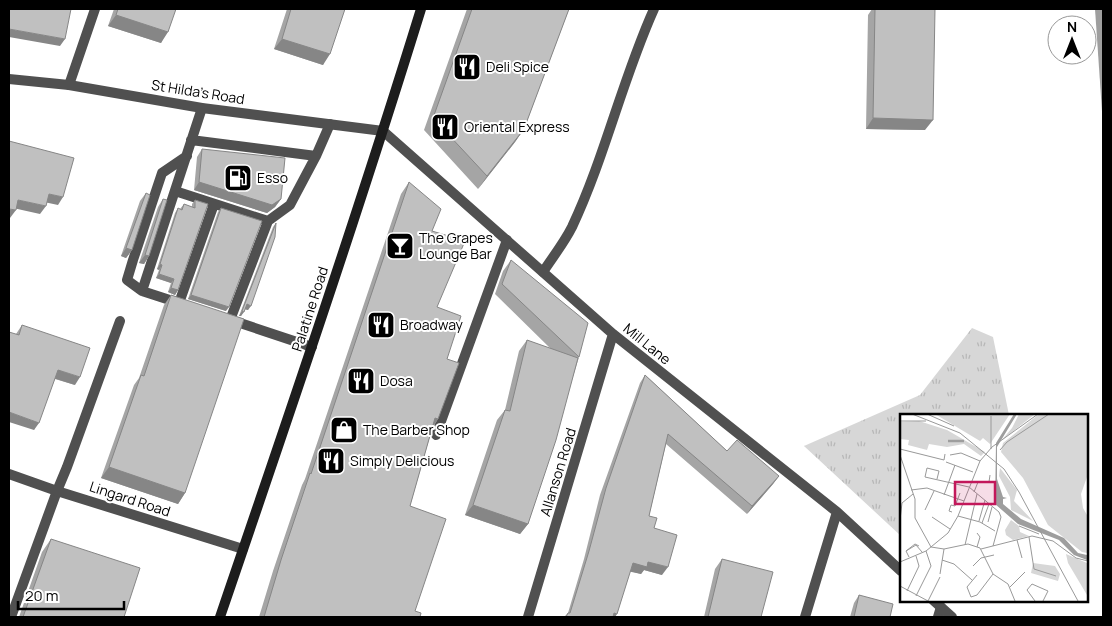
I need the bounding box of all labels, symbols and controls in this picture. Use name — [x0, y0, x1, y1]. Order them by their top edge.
north arrow — [1047, 15, 1097, 65]
text: N — [1067, 17, 1077, 36]
restaurant icon: Deli Spice — [452, 52, 482, 82]
place label: Deli Spice — [486, 57, 549, 76]
street label: St Hilda's Road — [150, 75, 246, 108]
restaurant icon: Oriental Express — [430, 112, 460, 142]
place label: Oriental Express — [464, 117, 570, 136]
fuel station icon: Esso — [223, 163, 253, 193]
place label: Esso — [257, 168, 288, 187]
place label: The Grapes Lounge Bar — [419, 228, 493, 263]
bar icon: The Grapes Lounge Bar — [385, 231, 415, 261]
street label: Palatine Road — [287, 264, 332, 354]
restaurant icon: Broadway — [366, 310, 396, 340]
place label: Broadway — [400, 315, 464, 334]
street label: Mill Lane — [620, 319, 675, 369]
restaurant icon: Dosa — [346, 366, 376, 396]
place label: Dosa — [380, 371, 413, 390]
inset map — [900, 414, 1087, 601]
shop icon: The Barber Shop — [329, 415, 359, 445]
place label: The Barber Shop — [363, 420, 470, 439]
street label: Allanson Road — [535, 425, 580, 518]
restaurant icon: Simply Delicious — [316, 446, 346, 476]
place label: Simply Delicious — [350, 451, 454, 470]
street label: Lingard Road — [87, 477, 173, 521]
scale bar — [18, 578, 124, 610]
text: 20 m — [25, 585, 58, 606]

